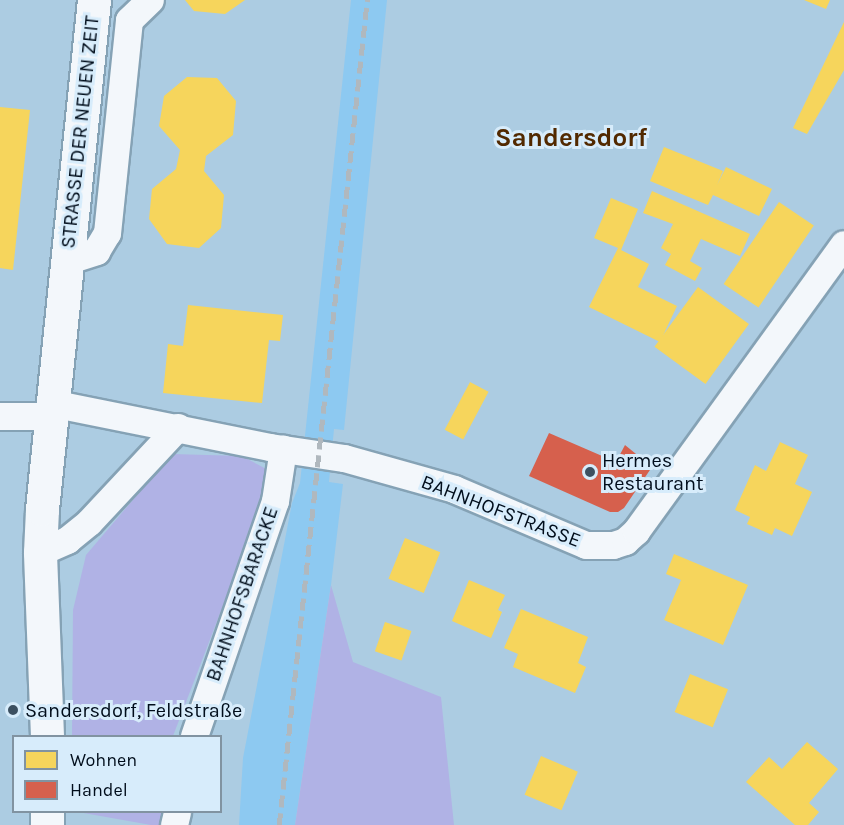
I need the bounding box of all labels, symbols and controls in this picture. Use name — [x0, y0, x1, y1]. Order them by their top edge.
street label: STRASSE DER NEUEN ZEIT — [56, 14, 104, 250]
district label: Sandersdorf — [495, 122, 647, 154]
place label: Hermes Restaurant — [602, 448, 703, 495]
marker: Hermes Restaurant — [583, 465, 597, 479]
street label: BAHNHOFSTRASSE — [418, 470, 584, 552]
street label: BAHNHOFSBARACKE — [201, 504, 283, 684]
place label: Sandersdorf, Feldstraße — [25, 698, 242, 722]
marker: Sandersdorf, Feldstraße — [6, 703, 20, 717]
legend — [12, 735, 222, 813]
text: Wohnen — [70, 749, 137, 771]
text: Handel — [70, 779, 128, 801]

